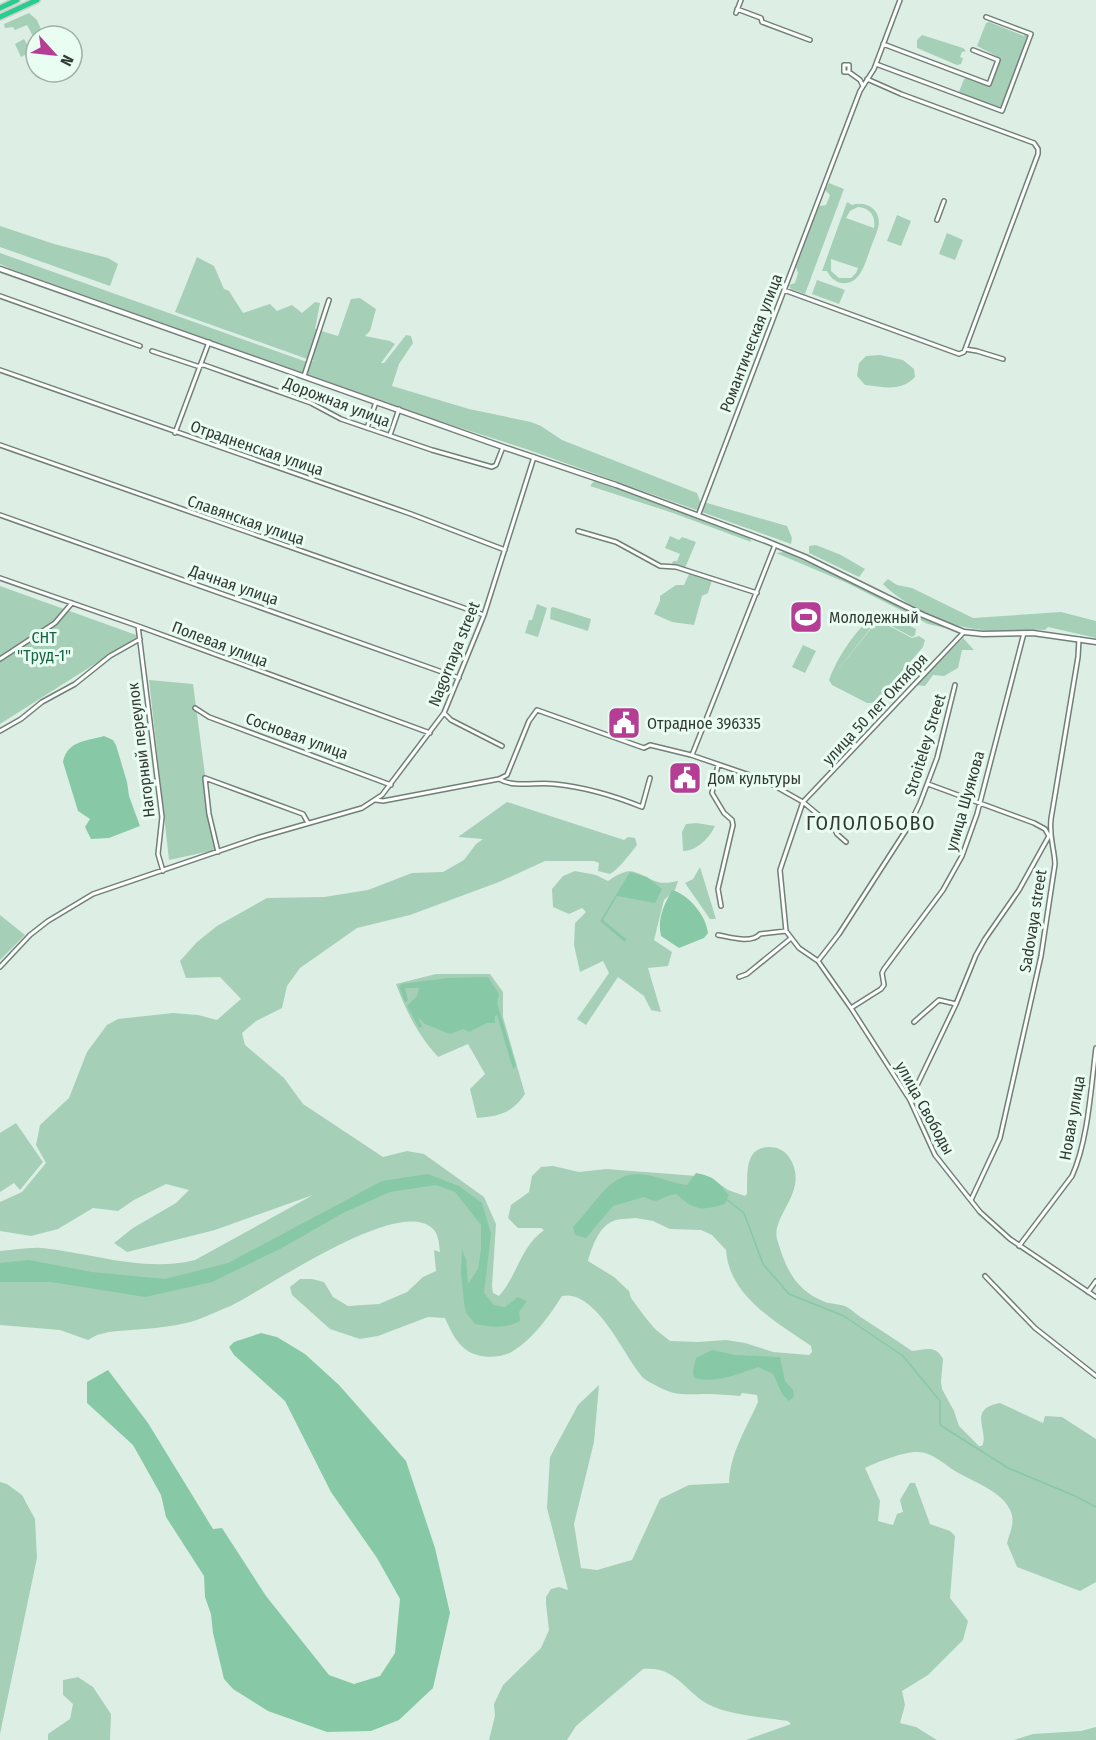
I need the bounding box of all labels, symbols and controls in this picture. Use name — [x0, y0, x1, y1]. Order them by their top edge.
north arrow — [24, 24, 84, 84]
text: N — [56, 52, 78, 69]
street label: Романтическая улица — [716, 271, 786, 415]
street label: Дорожная улица — [280, 373, 393, 431]
street label: Отрадненская улица — [188, 416, 326, 480]
street label: Славянская улица — [185, 491, 307, 549]
street label: Дачная улица — [186, 561, 281, 609]
street label: Nagornaya street — [424, 598, 484, 709]
sports icon: Молодежный — [788, 599, 824, 635]
place label: Молодежный — [829, 608, 919, 627]
street label: Полевая улица — [169, 617, 271, 671]
park label: СНТ "Труд-1" — [17, 628, 71, 665]
street label: улица 50 лет Октября — [818, 649, 932, 769]
street label: Нагорный переулок — [123, 681, 159, 818]
street label: Stroiteley Street — [900, 691, 950, 798]
public building icon: Отрадное 396335 — [606, 705, 642, 741]
street label: Сосновая улица — [243, 709, 351, 763]
place label: Отрадное 396335 — [647, 714, 761, 733]
street label: улица Шуякова — [942, 749, 988, 853]
public building icon: Дом культуры — [667, 760, 703, 796]
place label: Дом культуры — [707, 769, 801, 788]
district label: ГОЛОЛОБОВО — [806, 811, 936, 835]
street label: Sadovaya street — [1015, 867, 1051, 974]
street label: улица Свободы — [892, 1058, 958, 1158]
street label: Новая улица — [1055, 1074, 1089, 1162]

